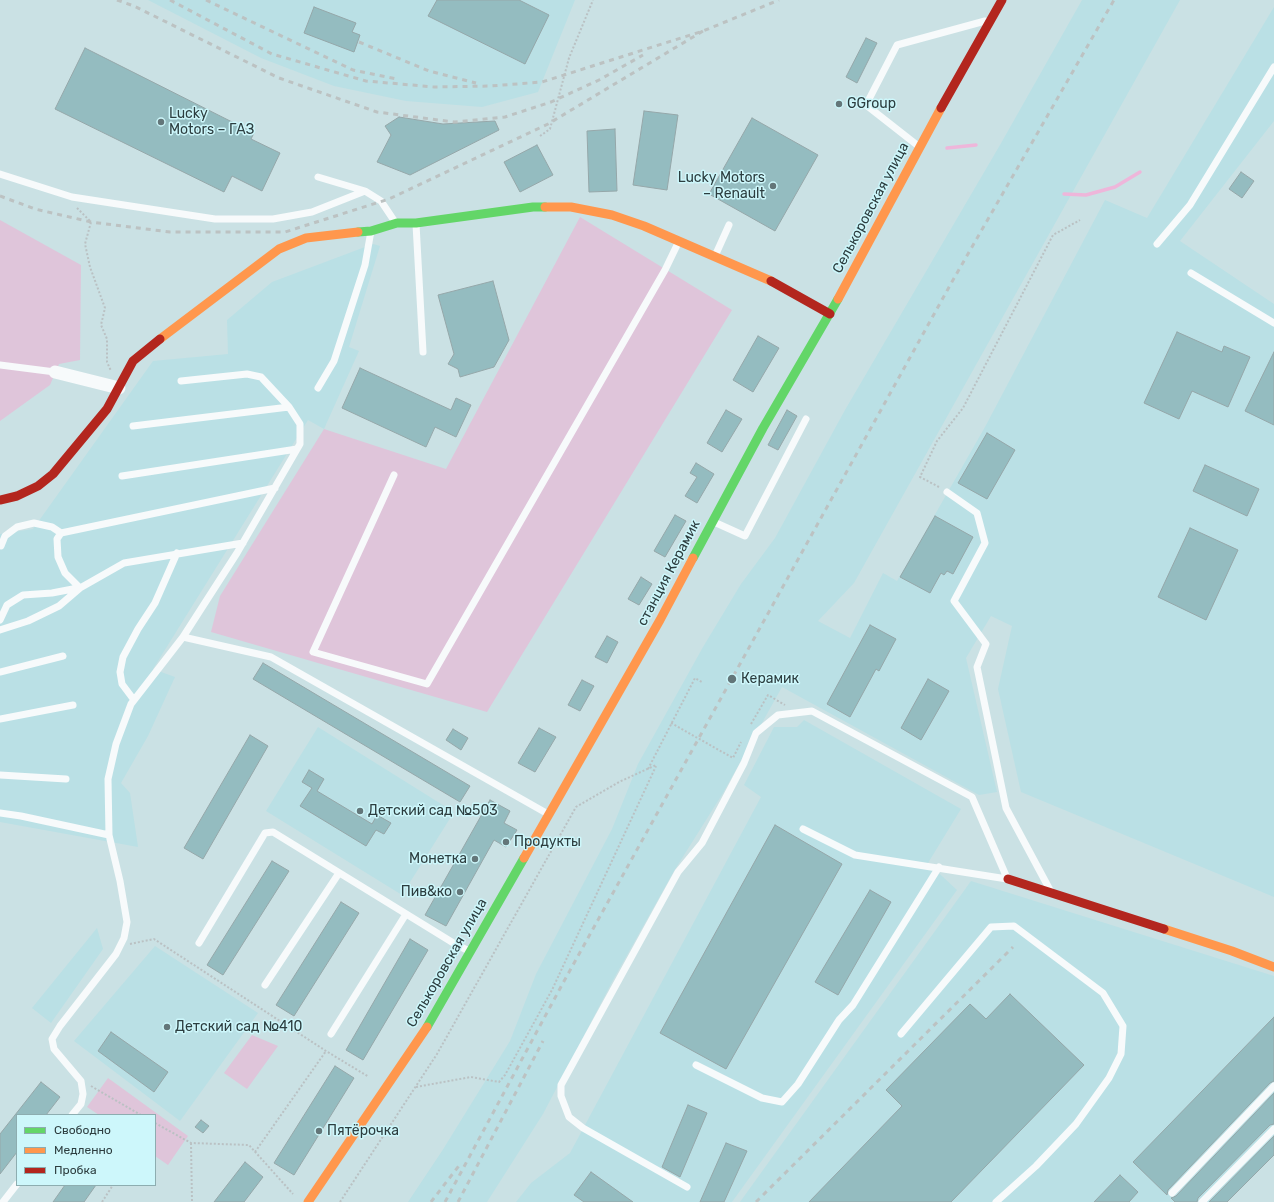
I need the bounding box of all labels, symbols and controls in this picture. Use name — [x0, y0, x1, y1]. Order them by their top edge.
place label: GGroup — [847, 96, 896, 112]
marker: GGroup — [834, 99, 844, 109]
place label: Lucky Motors – ГАЗ — [169, 106, 254, 138]
marker: Lucky Motors – ГАЗ — [156, 117, 166, 127]
street label: Селькоровская улица — [829, 140, 913, 276]
place label: Lucky Motors – Renault — [678, 170, 765, 202]
marker: Lucky Motors – Renault — [768, 181, 778, 191]
street label: станция Керамик — [634, 517, 704, 629]
place label: Керамик — [741, 671, 799, 687]
marker: Керамик — [726, 673, 738, 685]
place label: Детский сад №503 — [368, 803, 498, 819]
marker: Детский сад №503 — [355, 806, 365, 816]
place label: Продукты — [514, 834, 581, 850]
marker: Продукты — [501, 837, 511, 847]
place label: Монетка — [409, 851, 467, 867]
marker: Монетка — [470, 854, 480, 864]
place label: Пив&ко — [401, 884, 452, 900]
marker: Пив&ко — [455, 887, 465, 897]
street label: Селькоровская улица — [403, 896, 491, 1030]
place label: Детский сад №410 — [175, 1019, 302, 1035]
marker: Детский сад №410 — [162, 1022, 172, 1032]
legend — [16, 1114, 156, 1186]
text: Свободно — [54, 1123, 111, 1137]
place label: Пятёрочка — [327, 1123, 399, 1139]
marker: Пятёрочка — [314, 1126, 324, 1136]
text: Медленно — [54, 1143, 113, 1157]
text: Пробка — [54, 1163, 97, 1177]

